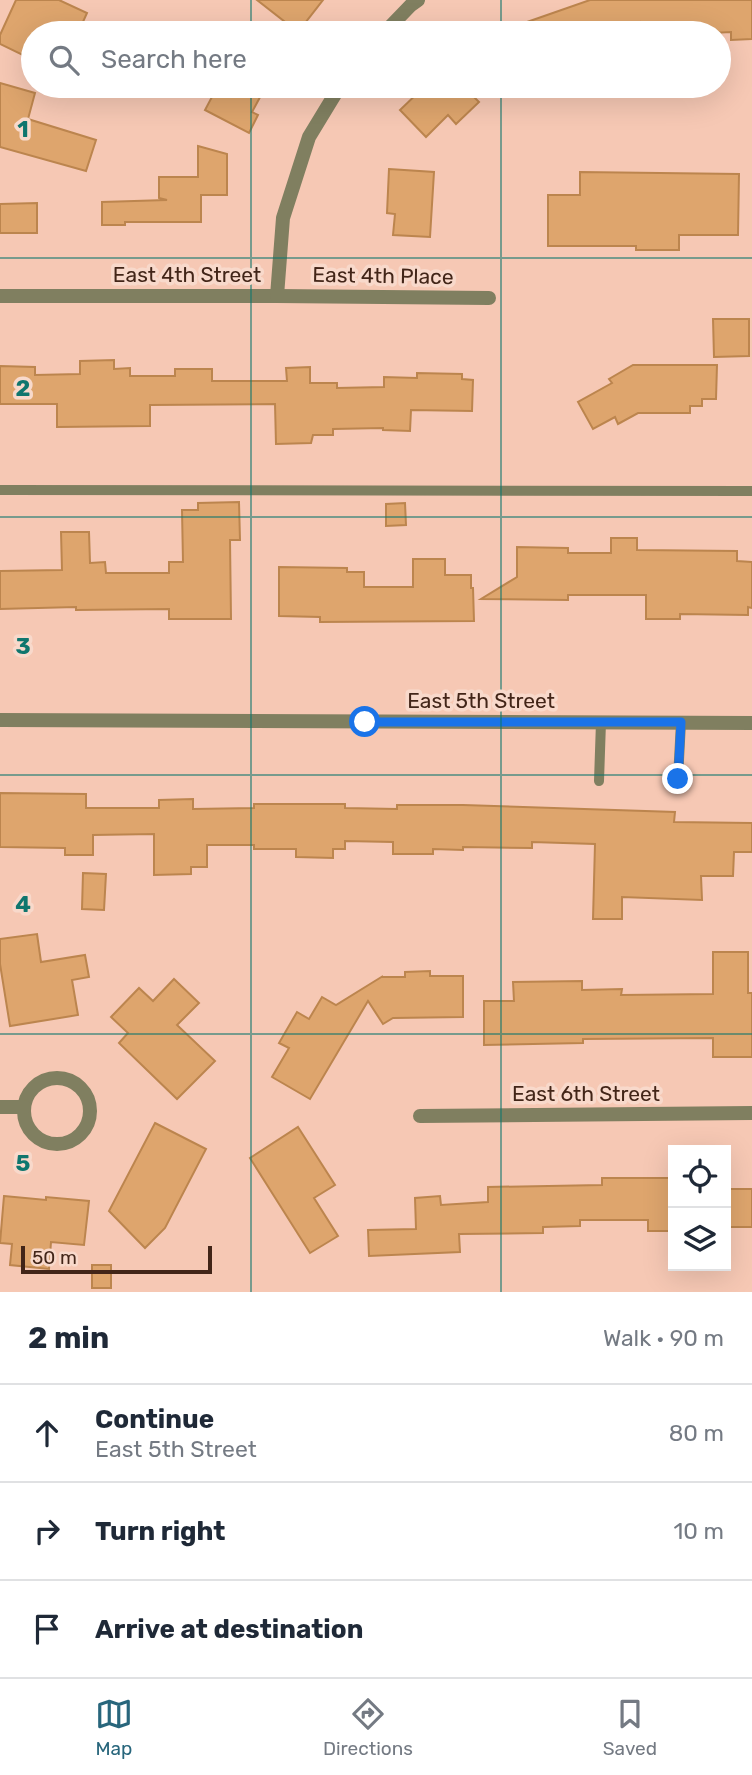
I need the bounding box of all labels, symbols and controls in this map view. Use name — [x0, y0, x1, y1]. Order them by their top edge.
search box — [21, 21, 731, 98]
icon: search — [45, 41, 83, 79]
text: Search here — [101, 44, 247, 75]
text: 1 — [17, 115, 29, 143]
street label: East 4th Street — [113, 262, 261, 287]
street label: East 4th Place — [312, 262, 454, 289]
text: 2 — [16, 374, 30, 402]
text: 3 — [15, 632, 31, 660]
street label: East 5th Street — [407, 688, 555, 713]
route start — [349, 706, 380, 737]
route end — [662, 763, 693, 794]
text: 4 — [15, 890, 31, 918]
street label: East 6th Street — [512, 1081, 660, 1106]
map controls — [668, 1145, 731, 1271]
button: locate — [668, 1145, 731, 1208]
text: 5 — [16, 1149, 31, 1177]
button: layers — [668, 1208, 731, 1271]
scale bar — [21, 1243, 212, 1275]
text: 50 m — [32, 1246, 77, 1269]
text: 2 min — [28, 1320, 109, 1356]
text: Walk · 90 m — [603, 1324, 724, 1352]
text: Continue — [95, 1404, 214, 1435]
icon: ahead — [28, 1414, 66, 1452]
text: 80 m — [669, 1419, 724, 1447]
text: East 5th Street — [95, 1435, 257, 1463]
icon: right — [28, 1512, 66, 1550]
text: Turn right — [95, 1516, 225, 1547]
text: 10 m — [673, 1517, 724, 1545]
icon: arrive — [28, 1610, 66, 1648]
text: Arrive at destination — [95, 1614, 363, 1645]
tab: Map — [95, 1695, 133, 1760]
tab: Directions — [323, 1695, 413, 1760]
tab: Saved — [603, 1695, 657, 1760]

